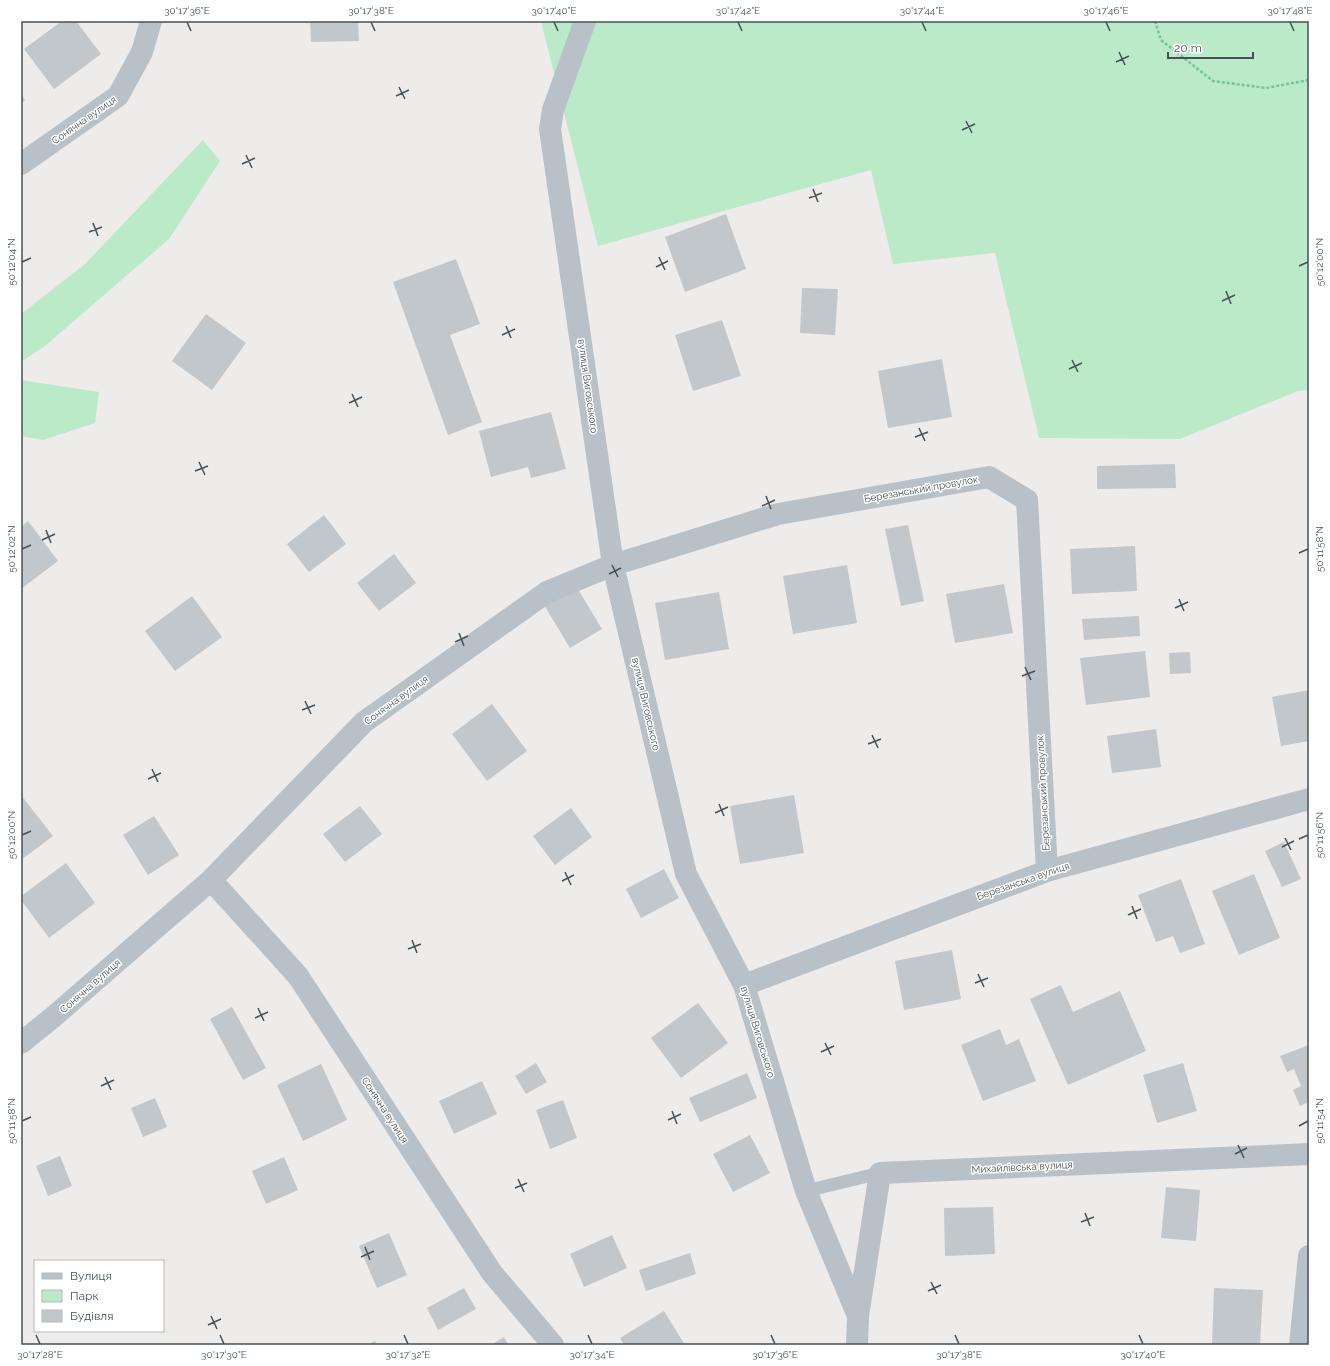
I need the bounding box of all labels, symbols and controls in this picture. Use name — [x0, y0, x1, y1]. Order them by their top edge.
text: 30°17'36"E — [164, 5, 210, 16]
text: 30°17'38"E — [348, 5, 394, 16]
text: 30°17'40"E — [531, 5, 577, 16]
text: 30°17'42"E — [716, 5, 760, 16]
text: 30°17'44"E — [900, 5, 944, 16]
text: 30°17'46"E — [1083, 5, 1129, 16]
text: 30°17'48"E — [1267, 5, 1313, 16]
scale bar — [1168, 34, 1253, 60]
text: 20 m — [1174, 41, 1202, 55]
street label: Сонячна вулиця — [50, 94, 118, 146]
text: 50°12'04"N — [6, 238, 17, 286]
text: 50°12'00"N — [1314, 238, 1325, 286]
street label: вулиця Виговського — [576, 338, 600, 434]
street label: Березанський провулок — [863, 474, 979, 504]
text: 50°12'02"N — [6, 525, 17, 573]
text: 50°11'58"N — [1314, 526, 1325, 572]
street label: вулиця Виговського — [630, 656, 662, 752]
street label: Сонячна вулиця — [362, 673, 430, 727]
street label: Березанський провулок — [1034, 735, 1052, 851]
text: 50°12'00"N — [6, 811, 17, 859]
text: 50°11'56"N — [1314, 812, 1325, 858]
street label: Березанська вулиця — [975, 860, 1071, 902]
street label: Сонячна вулиця — [58, 957, 122, 1015]
street label: вулиця Виговського — [739, 985, 777, 1079]
street label: Сонячна вулиця — [360, 1075, 410, 1145]
text: 50°11'58"N — [6, 1098, 17, 1144]
text: 50°11'54"N — [1314, 1098, 1325, 1144]
street label: Михайлівська вулиця — [971, 1159, 1073, 1175]
legend — [34, 1260, 164, 1332]
text: Вулиця — [70, 1269, 112, 1283]
text: Парк — [70, 1289, 99, 1303]
text: Будівля — [70, 1309, 113, 1323]
text: 30°17'28"E — [17, 1349, 63, 1360]
text: 30°17'30"E — [201, 1349, 247, 1360]
text: 30°17'32"E — [386, 1349, 430, 1360]
text: 30°17'34"E — [569, 1349, 615, 1360]
text: 30°17'36"E — [752, 1349, 798, 1360]
text: 30°17'38"E — [936, 1349, 982, 1360]
text: 30°17'40"E — [1120, 1349, 1166, 1360]

